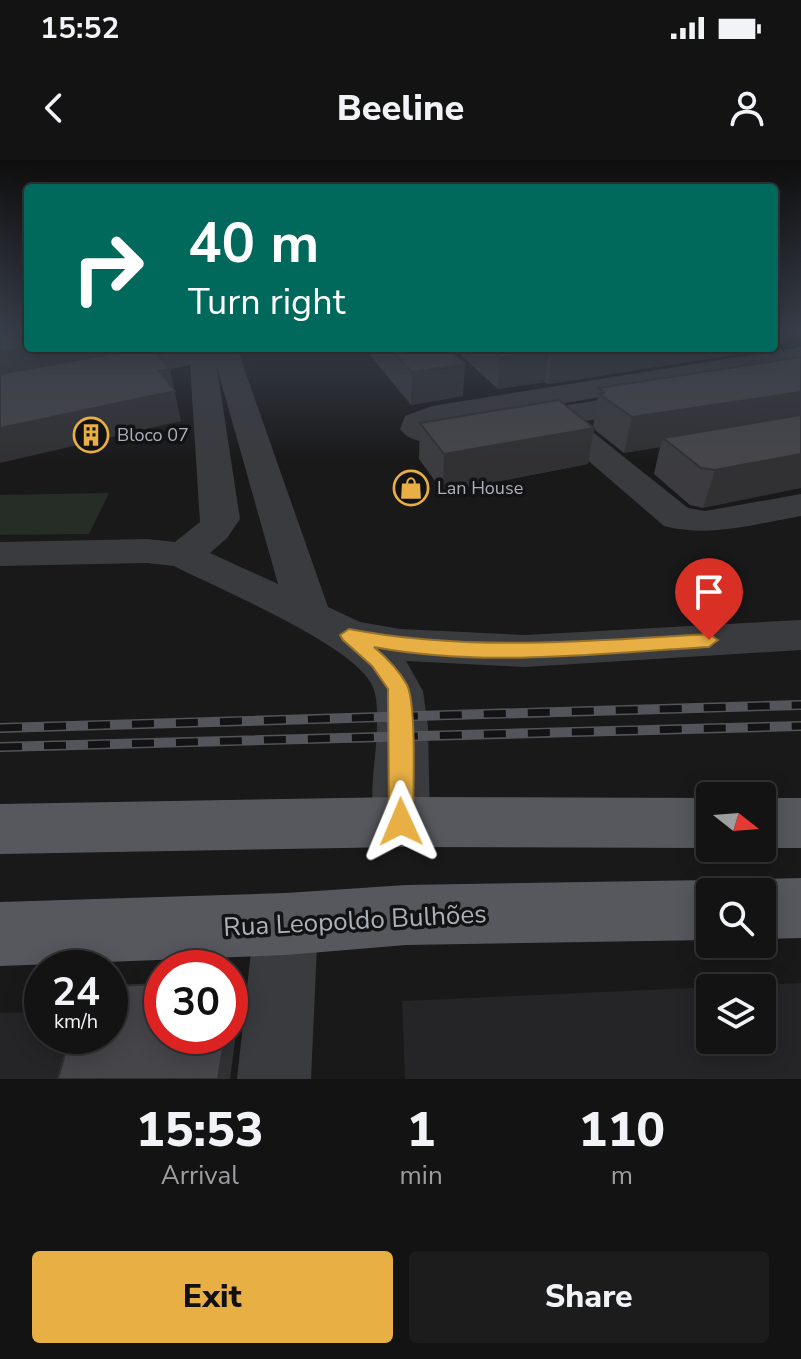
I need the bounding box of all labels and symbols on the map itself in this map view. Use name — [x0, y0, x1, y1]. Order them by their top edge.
building icon: Bloco 07 — [72, 416, 110, 454]
place label: Bloco 07 — [117, 423, 189, 447]
shop icon: Lan House — [392, 469, 430, 507]
place label: Lan House — [437, 476, 523, 500]
pin — [675, 558, 743, 640]
position arrow — [359, 780, 443, 864]
north arrow — [696, 782, 776, 862]
street label: Rua Leopoldo Bulhões — [222, 896, 488, 945]
speed limit sign: 30 — [144, 950, 248, 1054]

